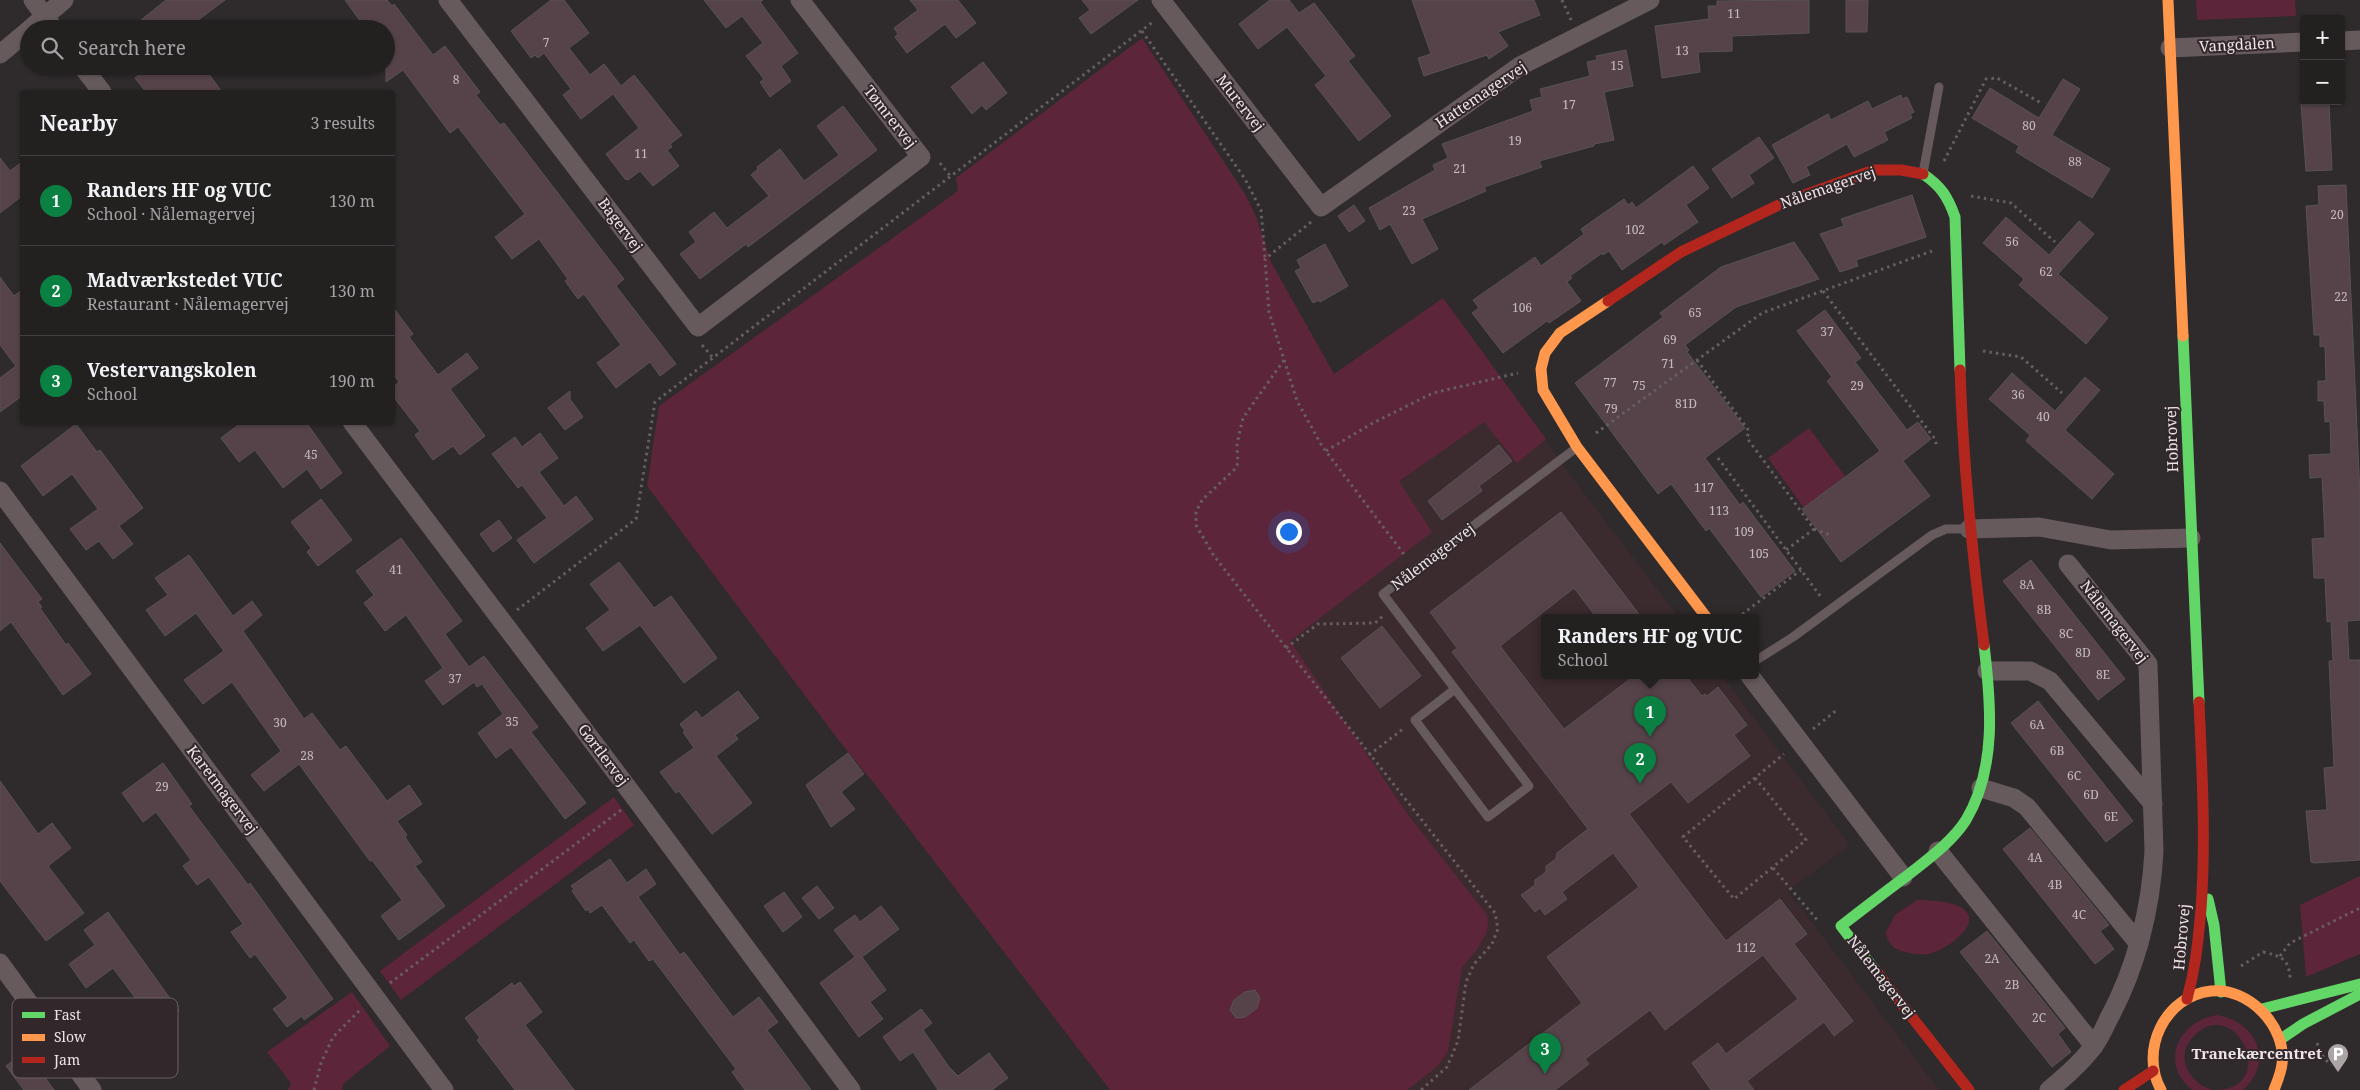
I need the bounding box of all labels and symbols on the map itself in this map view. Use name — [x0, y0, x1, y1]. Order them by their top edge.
house number: 11 — [1727, 5, 1741, 22]
street label: Vangdalen — [2199, 32, 2275, 56]
house number: 7 — [543, 34, 550, 51]
house number: 13 — [1675, 42, 1689, 59]
street label: Hattemagervej — [1431, 56, 1530, 132]
house number: 15 — [1610, 57, 1624, 74]
street label: Murervej — [1212, 70, 1269, 135]
house number: 8 — [453, 71, 460, 88]
street label: Tømrervej — [860, 81, 922, 152]
house number: 17 — [1562, 96, 1576, 113]
house number: 80 — [2022, 117, 2036, 134]
house number: 19 — [1508, 132, 1522, 149]
house number: 11 — [634, 145, 648, 162]
house number: 88 — [2068, 153, 2082, 170]
house number: 21 — [1453, 160, 1467, 177]
street label: Nålemagervej — [1777, 161, 1878, 213]
street label: Bagervej — [594, 193, 648, 255]
house number: 23 — [1402, 202, 1416, 219]
house number: 20 — [2330, 206, 2344, 223]
house number: 102 — [1625, 221, 1645, 238]
house number: 56 — [2005, 233, 2019, 250]
house number: 62 — [2039, 263, 2053, 280]
house number: 22 — [2334, 288, 2348, 305]
house number: 106 — [1512, 299, 1532, 316]
house number: 65 — [1688, 304, 1702, 321]
house number: 37 — [1820, 323, 1834, 340]
house number: 69 — [1663, 331, 1677, 348]
house number: 71 — [1661, 355, 1675, 372]
house number: 77 — [1603, 374, 1617, 391]
house number: 75 — [1632, 377, 1646, 394]
house number: 29 — [1850, 377, 1864, 394]
house number: 36 — [2011, 386, 2025, 403]
house number: 81D — [1675, 395, 1697, 412]
house number: 79 — [1604, 400, 1618, 417]
street label: Hobrovej — [2160, 405, 2182, 473]
house number: 40 — [2036, 408, 2050, 425]
house number: 45 — [304, 446, 318, 463]
house number: 117 — [1694, 479, 1714, 496]
house number: 113 — [1709, 502, 1729, 519]
street label: Nålemagervej — [1387, 518, 1478, 594]
your location — [1276, 519, 1302, 545]
house number: 109 — [1734, 523, 1754, 540]
house number: 105 — [1749, 545, 1769, 562]
house number: 41 — [389, 561, 403, 578]
house number: 8A — [2019, 576, 2035, 593]
street label: Nålemagervej — [2076, 576, 2153, 667]
house number: 8B — [2037, 601, 2051, 618]
house number: 8C — [2059, 625, 2073, 642]
house number: 8D — [2075, 644, 2091, 661]
house number: 8E — [2096, 666, 2110, 683]
house number: 37 — [448, 670, 462, 687]
pin: 1 — [1634, 696, 1666, 737]
house number: 35 — [505, 713, 519, 730]
house number: 30 — [273, 714, 287, 731]
house number: 6A — [2029, 716, 2045, 733]
street label: Gørtlervej — [574, 719, 634, 789]
street label: Karetmagervej — [183, 741, 263, 838]
house number: 6B — [2050, 742, 2064, 759]
pin: 2 — [1624, 743, 1656, 784]
house number: 28 — [300, 747, 314, 764]
house number: 6C — [2067, 767, 2081, 784]
house number: 29 — [155, 778, 169, 795]
house number: 6D — [2083, 786, 2099, 803]
house number: 6E — [2104, 808, 2118, 825]
house number: 4A — [2027, 849, 2043, 866]
house number: 4B — [2048, 876, 2062, 893]
street label: Hobrovej — [2168, 903, 2194, 971]
house number: 4C — [2072, 906, 2086, 923]
street label: Nålemagervej — [1843, 931, 1920, 1022]
house number: 112 — [1736, 939, 1756, 956]
house number: 2A — [1984, 950, 2000, 967]
house number: 2B — [2005, 976, 2019, 993]
legend — [12, 998, 178, 1078]
text: Fast — [54, 1005, 81, 1024]
house number: 2C — [2032, 1009, 2046, 1026]
text: Slow — [54, 1027, 87, 1046]
pin: 3 — [1529, 1033, 1561, 1074]
parking icon: Tranekærcentret — [2326, 1042, 2350, 1073]
place label: Tranekærcentret — [2191, 1043, 2322, 1063]
text: Jam — [53, 1050, 80, 1069]

